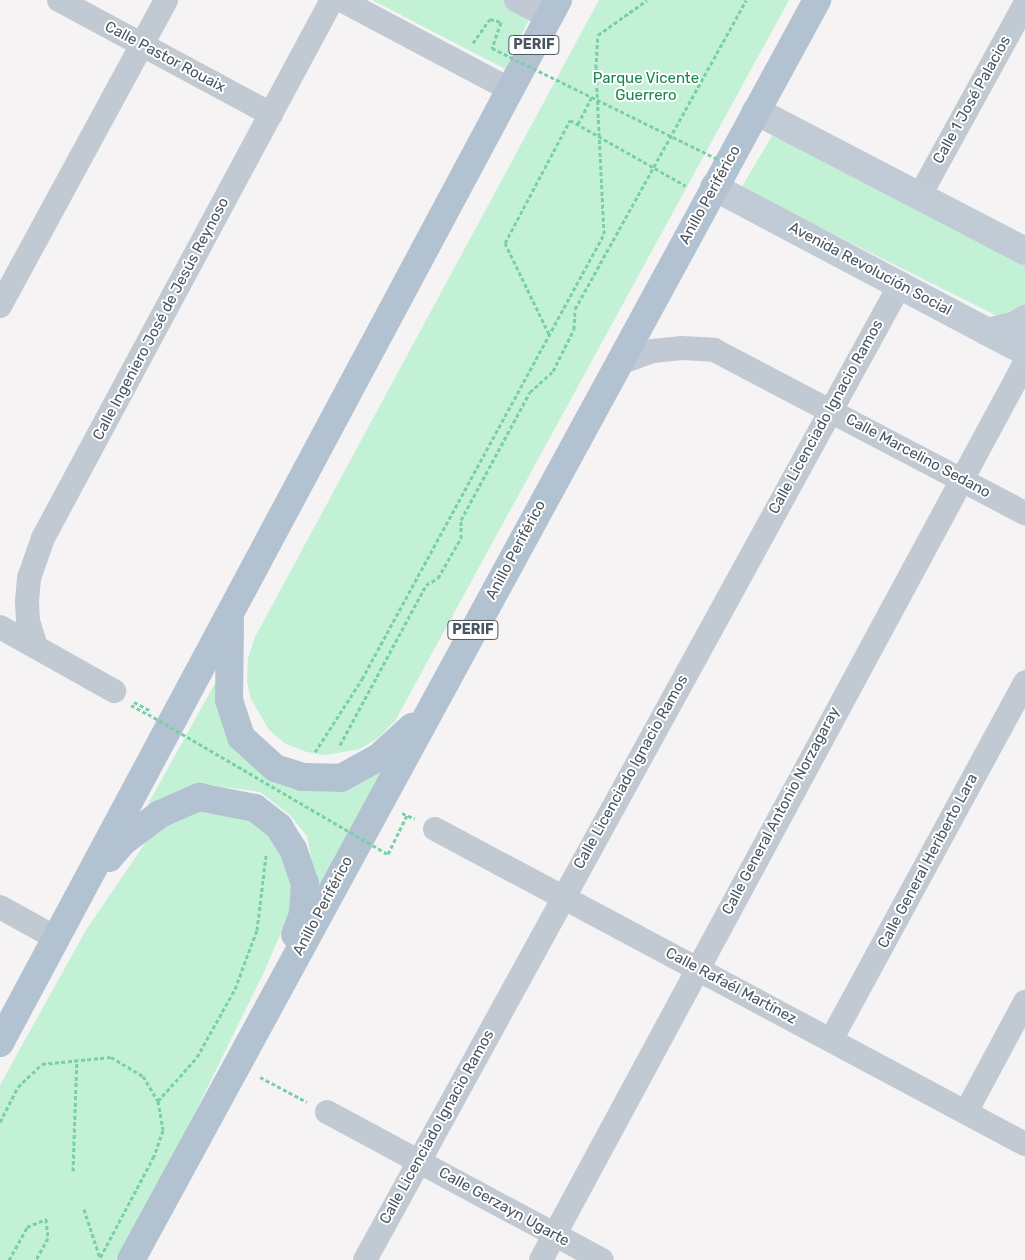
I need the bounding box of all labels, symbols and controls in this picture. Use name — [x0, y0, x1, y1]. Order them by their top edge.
street label: Calle Pastor Rouaix — [102, 18, 228, 96]
street label: Calle 1 José Palacios — [929, 33, 1015, 167]
road number: PERIF — [508, 34, 560, 56]
park label: Parque Vicente Guerrero — [593, 69, 699, 104]
street label: Anillo Periférico — [675, 143, 745, 247]
street label: Calle Ingeniero José de Jesús Reynoso — [89, 195, 233, 443]
street label: Avenida Revolución Social — [785, 218, 955, 320]
street label: Calle Licenciado Ignacio Ramos — [765, 317, 887, 517]
street label: Calle Marcelino Sedano — [843, 410, 993, 502]
street label: Anillo Periférico — [482, 497, 550, 603]
road number: PERIF — [447, 618, 499, 642]
street label: Calle Licenciado Ignacio Ramos — [570, 672, 692, 872]
street label: Calle General Antonio Norzagaray — [718, 704, 844, 918]
street label: Calle General Heriberto Lara — [874, 771, 982, 951]
street label: Anillo Periférico — [289, 853, 357, 959]
street label: Calle Rafaél Martínez — [662, 944, 800, 1028]
street label: Calle Licenciado Ignacio Ramos — [376, 1027, 498, 1227]
street label: Calle Gerzayn Ugarte — [436, 1164, 572, 1250]

